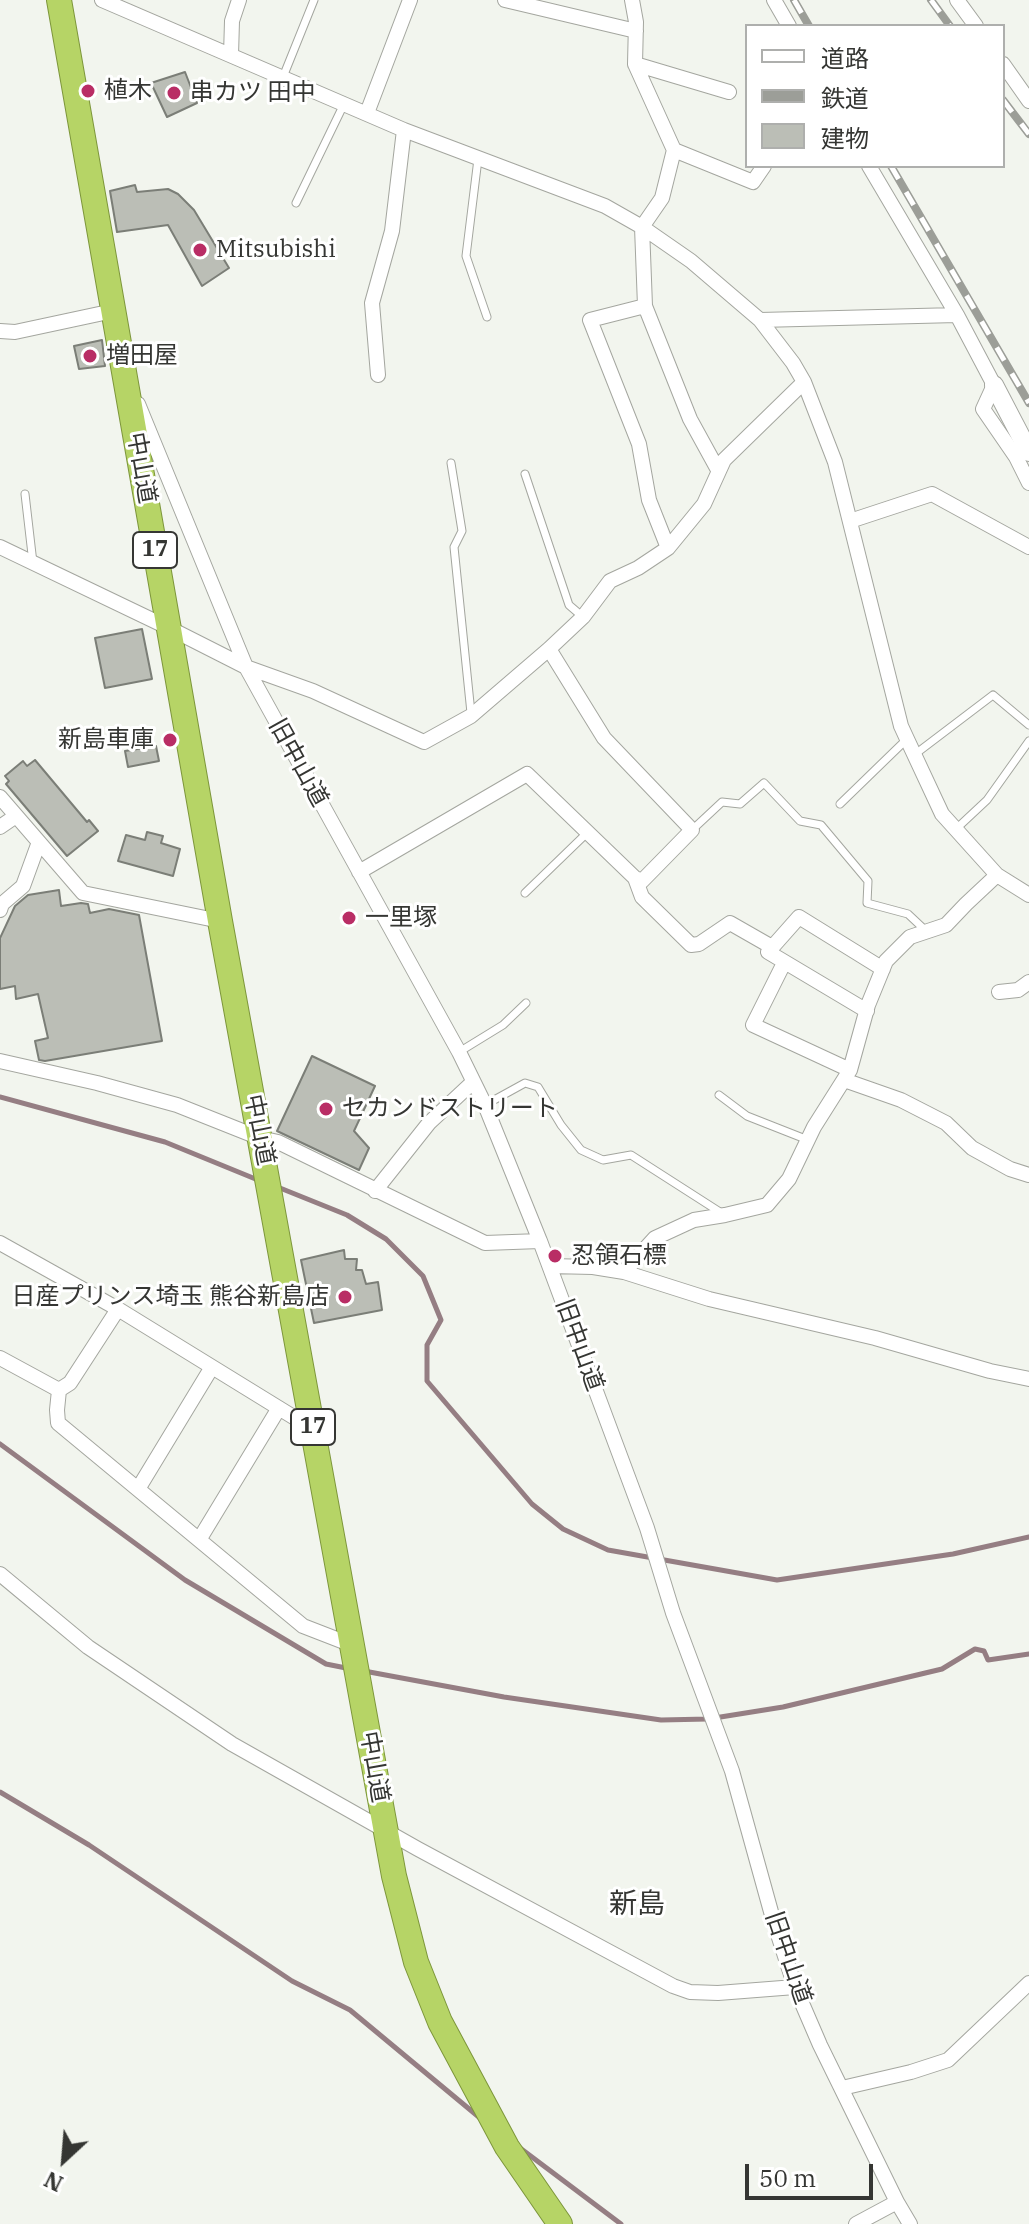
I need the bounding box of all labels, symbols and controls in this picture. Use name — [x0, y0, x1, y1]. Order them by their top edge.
legend — [745, 24, 1005, 168]
text: 道路 — [821, 42, 869, 74]
place label: 植木 — [104, 77, 152, 105]
place label: 串カツ 田中 — [190, 79, 316, 107]
marker: 植木 — [79, 82, 97, 100]
text: 鉄道 — [821, 82, 869, 114]
marker: 串カツ 田中 — [165, 84, 183, 102]
text: 建物 — [821, 122, 869, 154]
place label: Mitsubishi — [216, 236, 336, 264]
marker: Mitsubishi — [191, 241, 209, 259]
place label: 増田屋 — [106, 342, 178, 370]
marker: 増田屋 — [81, 347, 99, 365]
street label: 中山道 — [121, 430, 161, 506]
road number: 17 — [133, 532, 177, 568]
street label: 旧中山道 — [262, 714, 334, 812]
place label: 新島車庫 — [58, 726, 154, 754]
marker: 新島車庫 — [161, 731, 179, 749]
place label: 一里塚 — [365, 904, 437, 932]
marker: 一里塚 — [340, 909, 358, 927]
street label: 中山道 — [238, 1092, 280, 1168]
place label: セカンドストリート — [342, 1095, 558, 1123]
marker: セカンドストリート — [317, 1100, 335, 1118]
place label: 忍領石標 — [571, 1242, 667, 1270]
marker: 忍領石標 — [546, 1247, 564, 1265]
place label: 日産プリンス埼玉 熊谷新島店 — [11, 1283, 329, 1311]
marker: 日産プリンス埼玉 熊谷新島店 — [336, 1288, 354, 1306]
street label: 旧中山道 — [549, 1295, 609, 1395]
road number: 17 — [291, 1409, 335, 1445]
street label: 中山道 — [354, 1729, 394, 1805]
district label: 新島 — [609, 1888, 665, 1922]
street label: 旧中山道 — [759, 1908, 817, 2008]
north arrow — [24, 2120, 104, 2200]
scale bar — [749, 2148, 877, 2198]
text: 50 m — [759, 2162, 816, 2194]
text: N — [39, 2165, 67, 2199]

